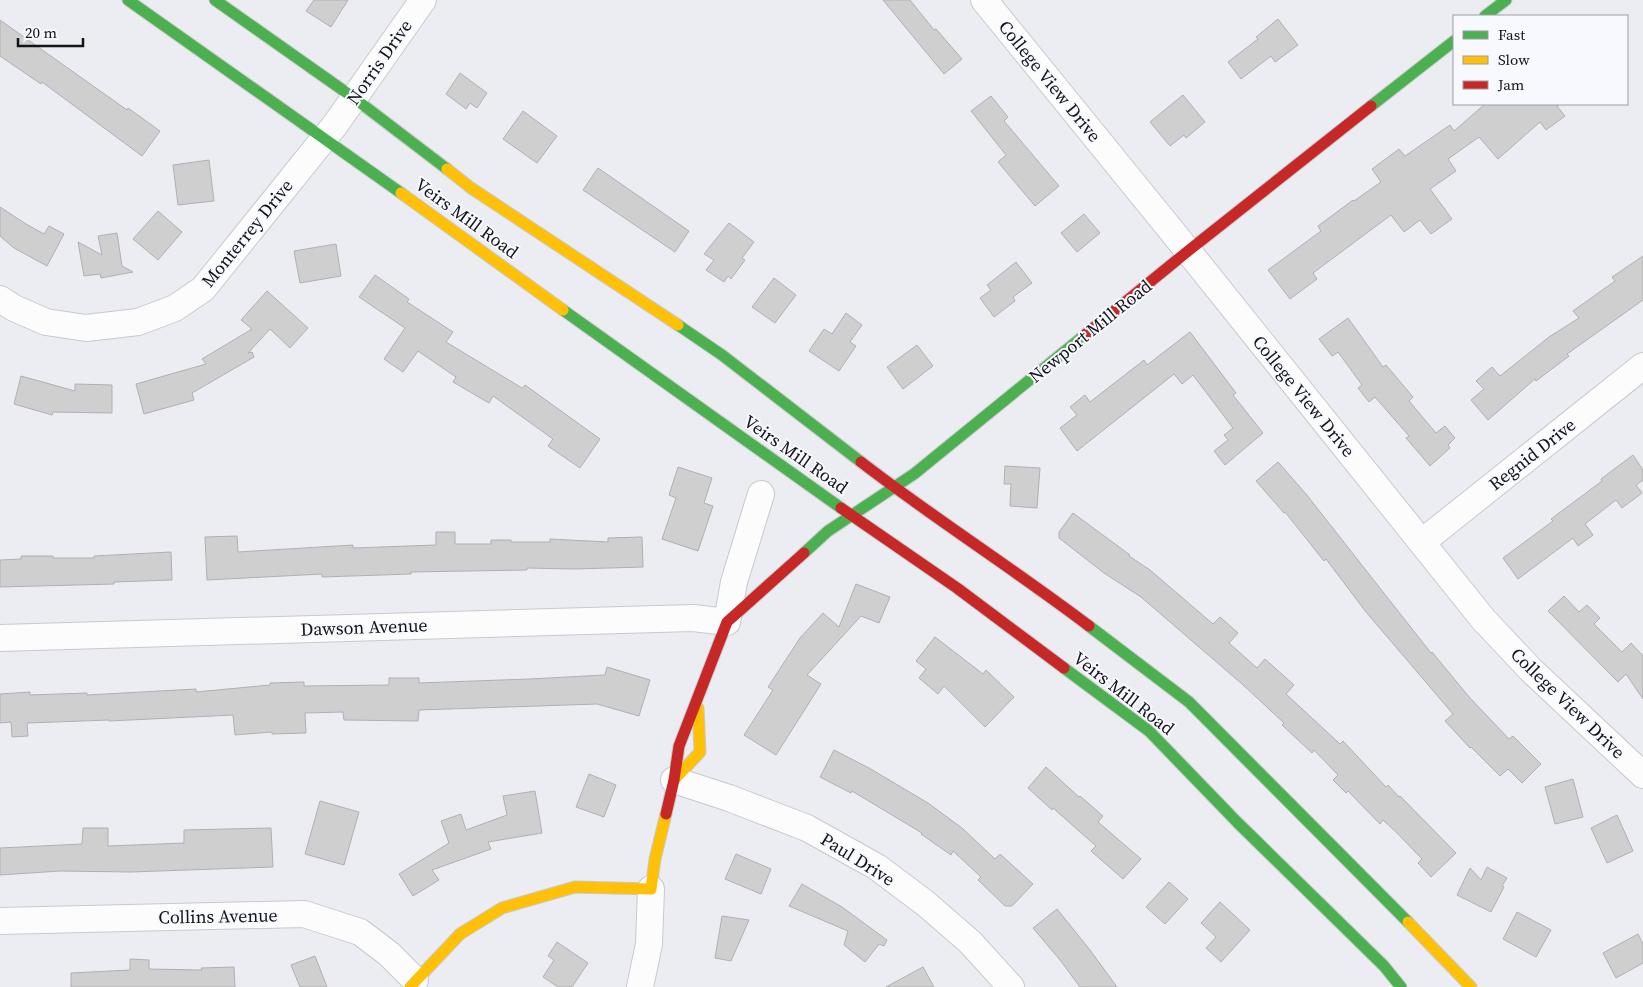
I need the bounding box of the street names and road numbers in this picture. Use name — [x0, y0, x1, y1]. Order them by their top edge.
street label: Norris Drive — [340, 14, 418, 110]
street label: College View Drive — [993, 15, 1107, 147]
street label: Veirs Mill Road — [410, 172, 524, 264]
street label: Monterrey Drive — [196, 174, 298, 292]
street label: Newport Mill Road — [1023, 274, 1157, 388]
street label: College View Drive — [1247, 330, 1361, 462]
street label: Veirs Mill Road — [739, 409, 853, 499]
street label: Regnid Drive — [1483, 412, 1581, 496]
street label: Dawson Avenue — [300, 612, 428, 642]
street label: College View Drive — [1505, 642, 1631, 764]
street label: Veirs Mill Road — [1068, 646, 1180, 740]
street label: Paul Drive — [816, 826, 900, 892]
street label: Collins Avenue — [158, 902, 278, 930]

